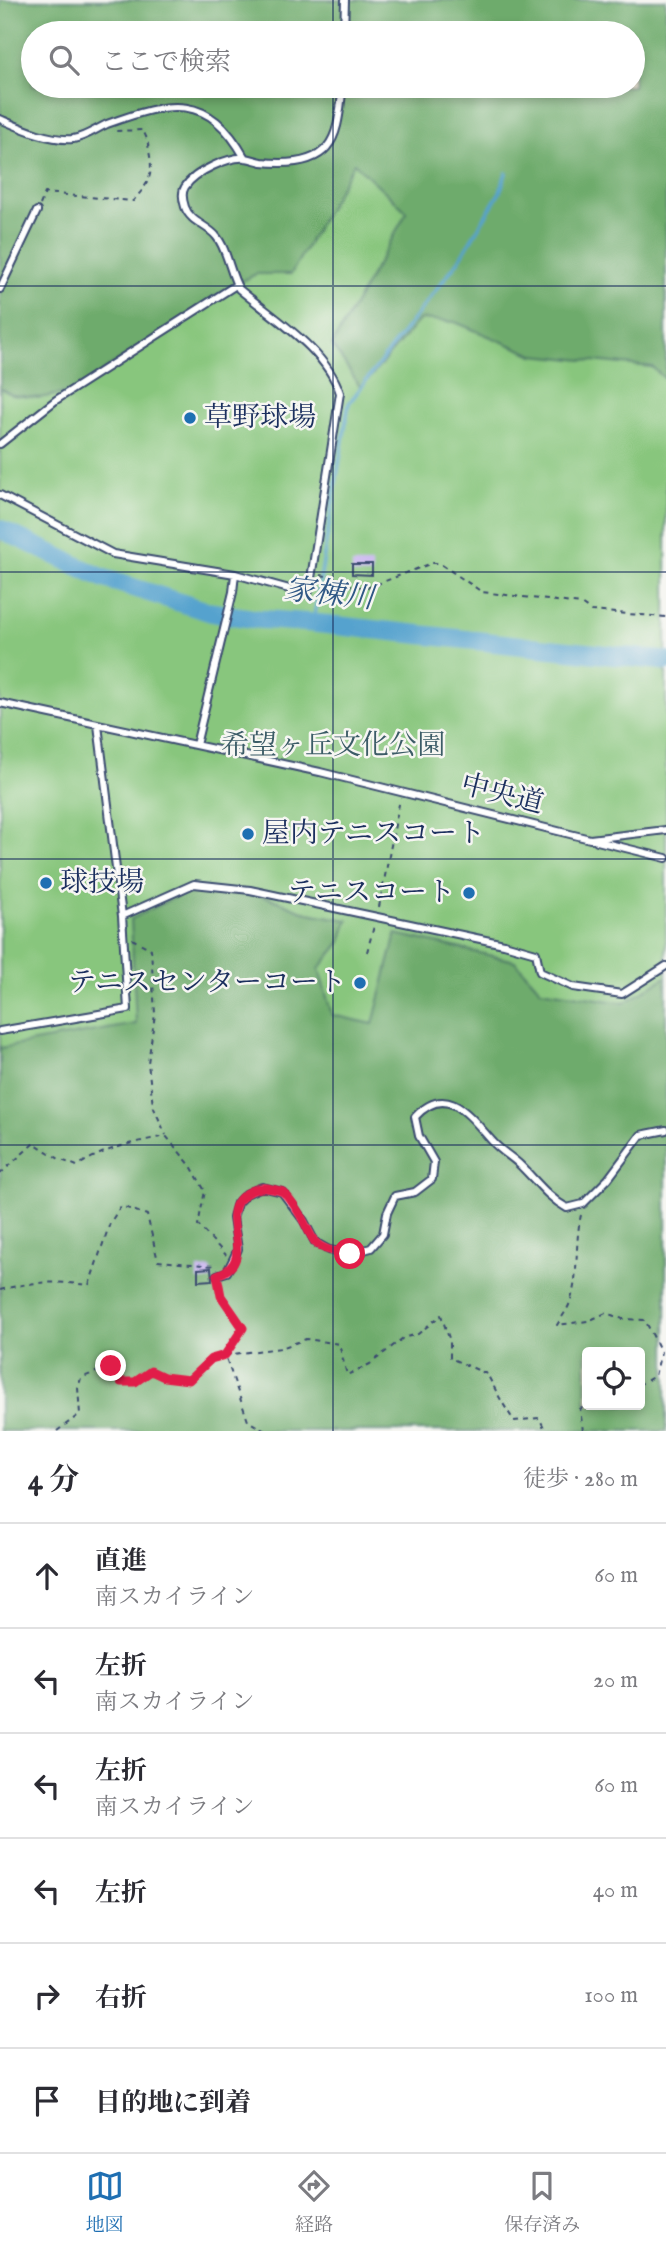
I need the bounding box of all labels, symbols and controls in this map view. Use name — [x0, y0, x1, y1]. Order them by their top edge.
search box — [21, 21, 645, 98]
icon: search — [45, 41, 83, 79]
text: ここで検索 — [101, 46, 231, 79]
place label: 草野球場 — [204, 401, 316, 436]
marker: 草野球場 — [182, 410, 198, 426]
water label: 家棟川 — [282, 571, 379, 619]
park label: 希望ヶ丘文化公園 — [221, 729, 445, 764]
street label: 中央道 — [457, 768, 547, 822]
place label: 屋内テニスコート — [262, 817, 485, 852]
marker: 屋内テニスコート — [240, 826, 256, 842]
place label: 球技場 — [60, 866, 144, 901]
marker: 球技場 — [38, 875, 54, 891]
place label: テニスコート — [288, 876, 455, 911]
marker: テニスコート — [461, 885, 477, 901]
place label: テニスセンターコート — [68, 966, 346, 1001]
marker: テニスセンターコート — [352, 975, 368, 991]
route start — [334, 1238, 365, 1269]
map controls — [582, 1347, 645, 1410]
button: locate — [582, 1347, 645, 1410]
route end — [95, 1350, 126, 1381]
text: 4 分 — [28, 1462, 79, 1500]
text: 徒歩 · 280 m — [523, 1465, 638, 1494]
text: 直進 — [95, 1545, 147, 1578]
icon: ahead — [28, 1557, 66, 1595]
text: 60 m — [594, 1561, 638, 1590]
text: 南スカイライン — [95, 1583, 255, 1612]
text: 左折 — [95, 1650, 147, 1683]
icon: left — [28, 1662, 66, 1700]
text: 20 m — [593, 1666, 638, 1695]
text: 南スカイライン — [95, 1688, 255, 1717]
text: 左折 — [95, 1755, 147, 1788]
icon: left — [28, 1767, 66, 1805]
text: 60 m — [594, 1771, 638, 1800]
text: 南スカイライン — [95, 1793, 255, 1822]
icon: left — [28, 1872, 66, 1910]
text: 40 m — [593, 1876, 638, 1905]
text: 左折 — [95, 1877, 147, 1910]
icon: right — [28, 1977, 66, 2015]
text: 100 m — [584, 1981, 638, 2010]
text: 右折 — [95, 1982, 147, 2015]
icon: arrive — [28, 2082, 66, 2120]
text: 目的地に到着 — [95, 2087, 251, 2120]
tab: 地図 — [86, 2167, 124, 2238]
tab: 経路 — [295, 2167, 333, 2238]
tab: 保存済み — [504, 2167, 580, 2238]

